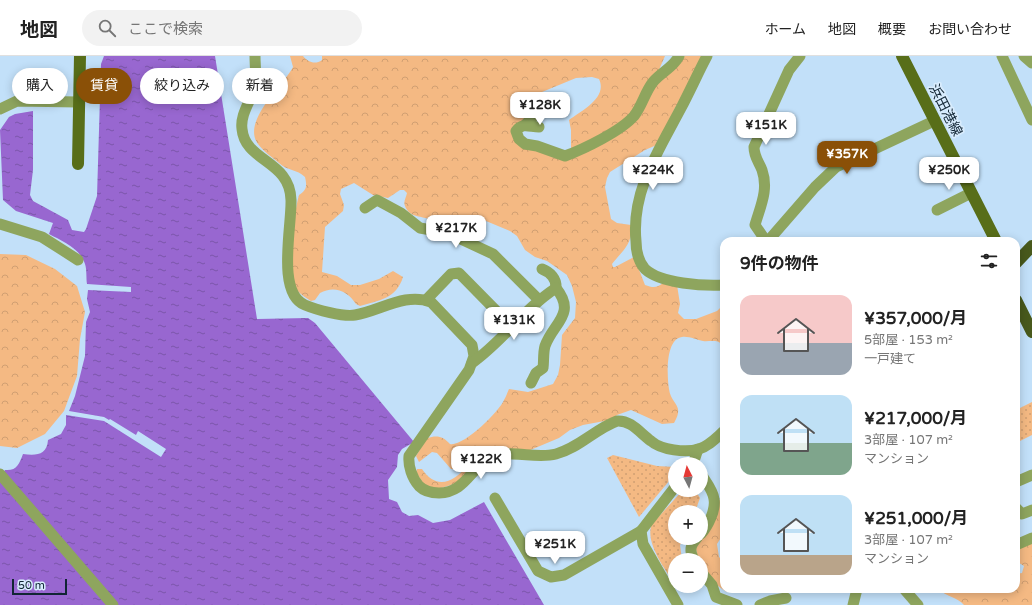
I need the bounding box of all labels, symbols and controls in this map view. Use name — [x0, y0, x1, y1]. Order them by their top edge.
search box — [82, 10, 362, 46]
icon: search — [96, 17, 118, 39]
text: 地図 — [20, 19, 58, 41]
text: ここで検索 — [128, 20, 203, 38]
text: ホーム — [764, 21, 806, 38]
text: 地図 — [828, 21, 856, 38]
text: 概要 — [878, 21, 906, 38]
text: お問い合わせ — [928, 21, 1012, 38]
chip: 購入 — [12, 68, 68, 104]
chip: 賃貸 — [76, 68, 132, 104]
chip: 絞り込み — [140, 68, 224, 104]
chip: 新着 — [232, 68, 288, 104]
street label: 浜田港線 — [925, 81, 966, 139]
pin: ¥128K — [512, 92, 568, 126]
text: ¥128K — [519, 97, 561, 113]
pin: ¥151K — [738, 112, 794, 146]
text: ¥151K — [745, 117, 787, 133]
pin: ¥357K — [819, 141, 875, 175]
text: ¥357K — [826, 146, 868, 162]
pin: ¥224K — [625, 157, 681, 191]
pin: ¥250K — [921, 157, 977, 191]
text: ¥224K — [632, 162, 674, 178]
text: ¥250K — [928, 162, 970, 178]
pin: ¥217K — [428, 215, 484, 249]
text: ¥217K — [435, 220, 477, 236]
icon: filters — [978, 250, 1000, 272]
text: 9件の物件 — [740, 253, 819, 274]
pin: ¥131K — [486, 307, 542, 341]
text: ¥357,000/月 — [864, 308, 967, 329]
icon: home — [772, 311, 820, 359]
text: ¥131K — [493, 312, 535, 328]
text: 5部屋 · 153 m² — [864, 332, 953, 348]
text: 一戸建て — [864, 351, 916, 367]
text: ¥217,000/月 — [864, 408, 967, 429]
icon: home — [772, 411, 820, 459]
text: 3部屋 · 107 m² — [864, 432, 953, 448]
pin: ¥122K — [453, 446, 509, 480]
text: ¥122K — [460, 451, 502, 467]
text: マンション — [864, 451, 929, 467]
north arrow — [668, 457, 708, 497]
map controls — [668, 457, 708, 593]
button: + — [668, 505, 708, 545]
text: ¥251,000/月 — [864, 508, 968, 529]
icon: home — [772, 511, 820, 559]
pin: ¥251K — [527, 531, 583, 565]
text: 3部屋 · 107 m² — [864, 532, 953, 548]
text: ¥251K — [534, 536, 576, 552]
text: マンション — [864, 551, 929, 567]
button: − — [668, 553, 708, 593]
scale bar — [12, 577, 67, 596]
text: 50 m — [18, 579, 45, 592]

